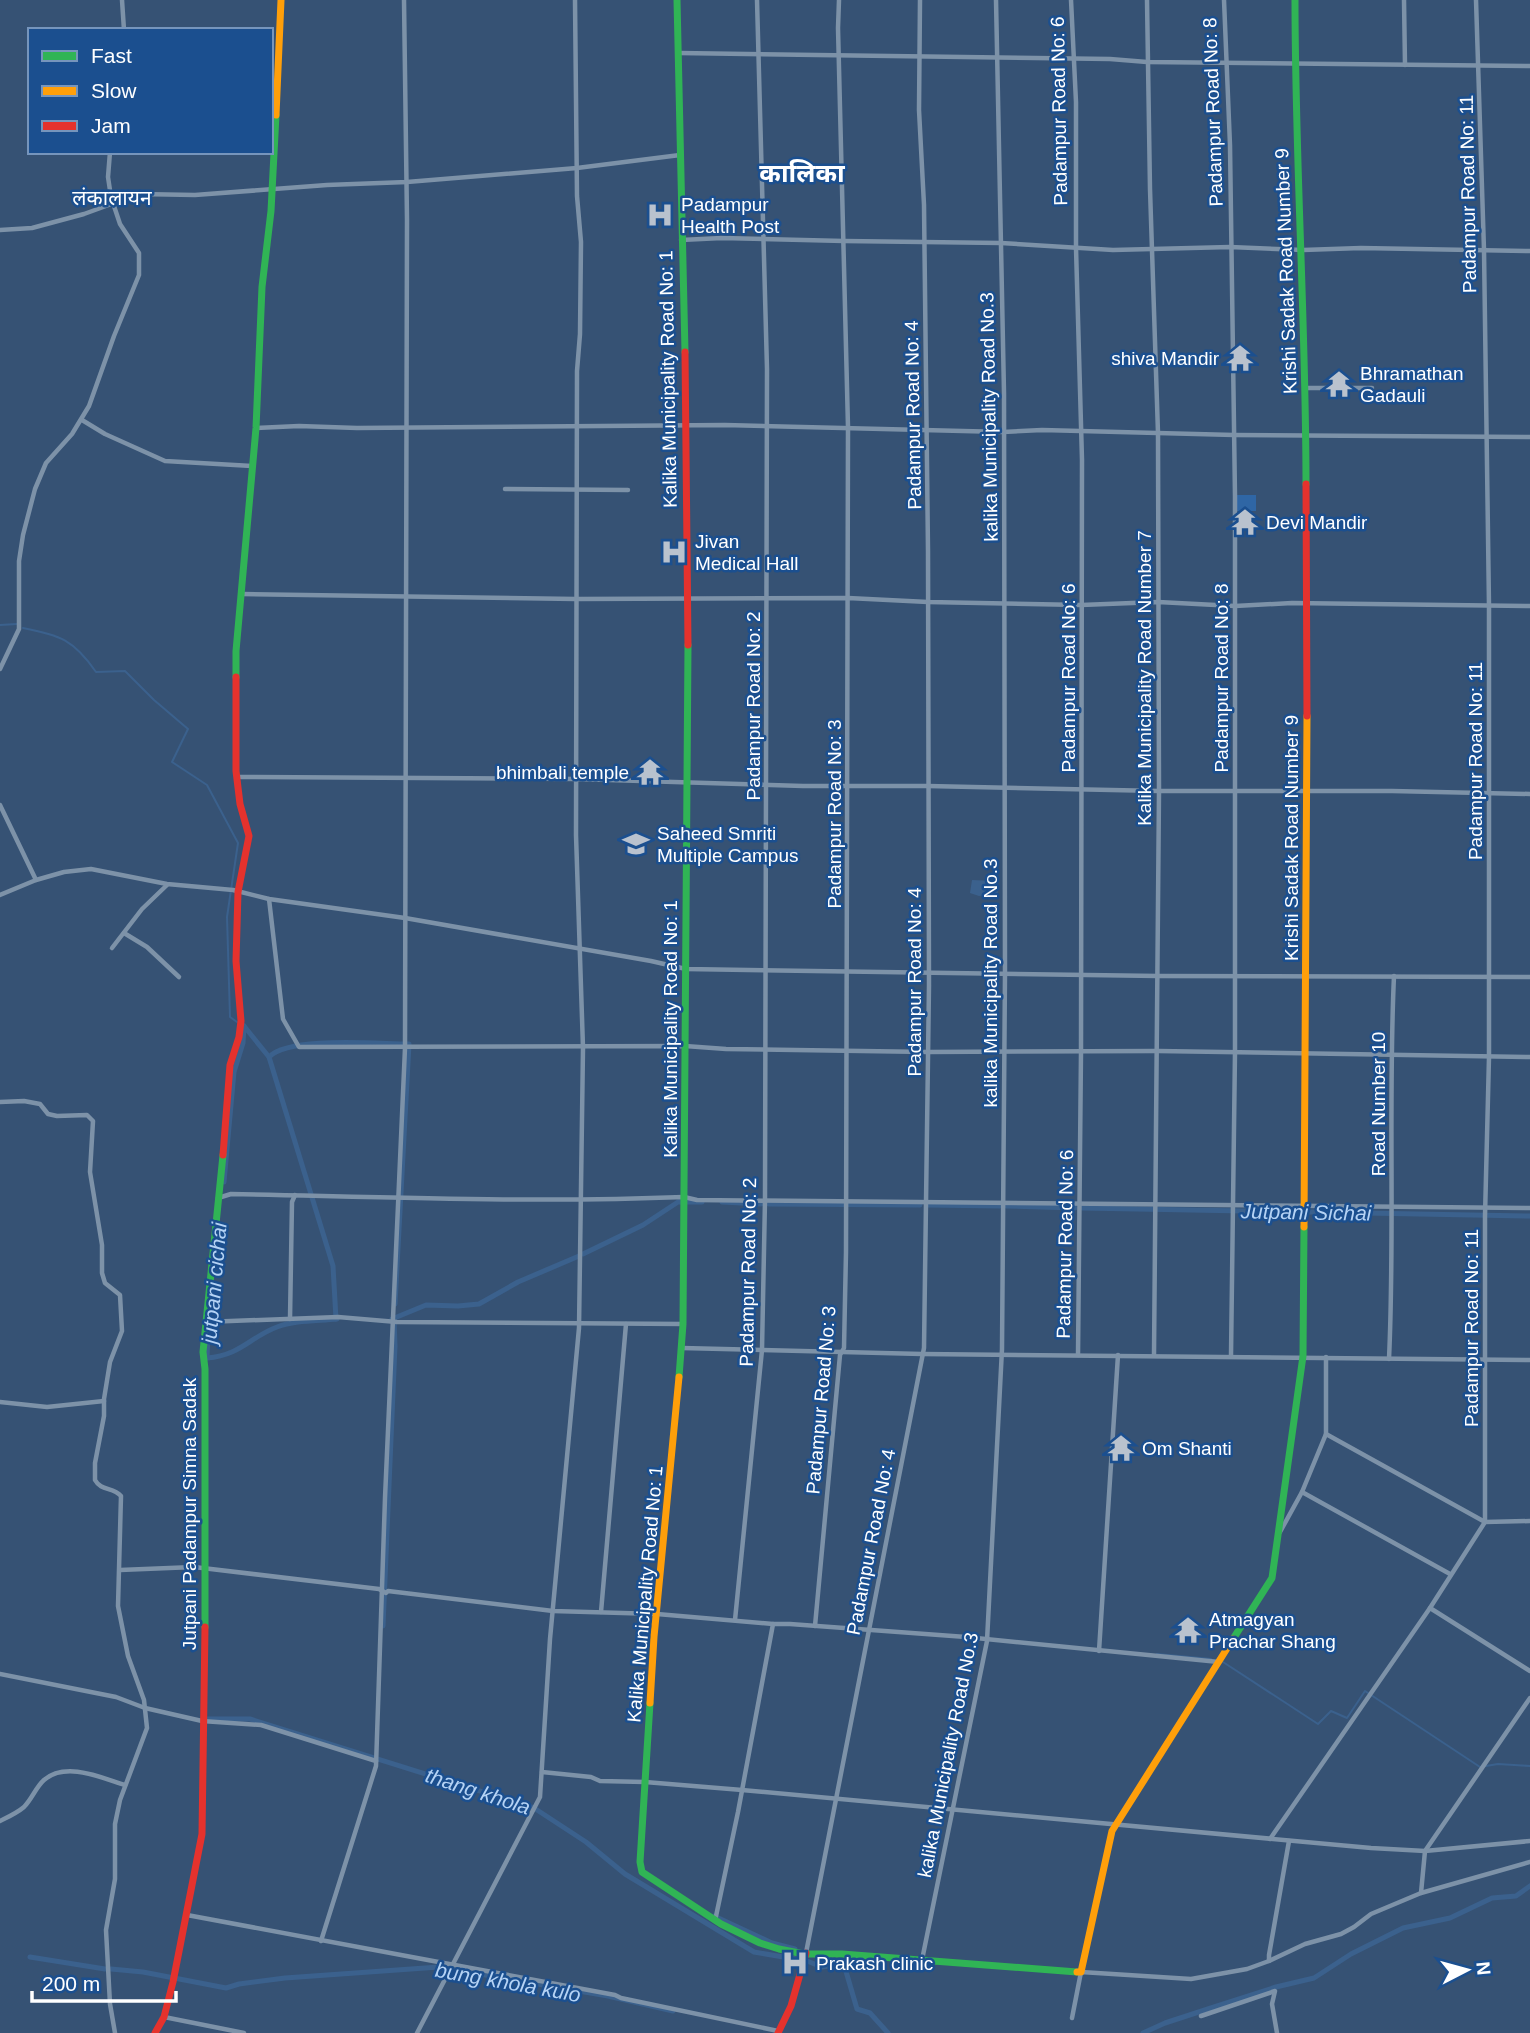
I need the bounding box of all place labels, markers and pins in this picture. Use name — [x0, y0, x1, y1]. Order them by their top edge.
place label: Padampur Health Post — [681, 194, 780, 237]
hospital icon: Padampur Health Post — [645, 200, 675, 230]
temple icon: shiva Mandir — [1225, 343, 1255, 373]
place label: shiva Mandir — [1111, 348, 1220, 369]
place label: Bhramathan Gadauli — [1360, 363, 1464, 406]
temple icon: Bhramathan Gadauli — [1324, 369, 1354, 399]
temple icon: Devi Mandir — [1230, 507, 1260, 537]
place label: Devi Mandir — [1266, 512, 1368, 533]
place label: Jivan Medical Hall — [695, 531, 798, 574]
hospital icon: Jivan Medical Hall — [659, 537, 689, 567]
temple icon: bhimbali temple — [635, 757, 665, 787]
place label: bhimbali temple — [496, 762, 629, 783]
place label: Saheed Smriti Multiple Campus — [657, 823, 799, 866]
school or university icon: Saheed Smriti Multiple Campus — [621, 829, 651, 859]
temple icon: Om Shanti — [1106, 1433, 1136, 1463]
place label: Om Shanti — [1142, 1438, 1232, 1459]
place label: Atmagyan Prachar Shang — [1209, 1609, 1336, 1652]
temple icon: Atmagyan Prachar Shang — [1173, 1615, 1203, 1645]
hospital icon: Prakash clinic — [780, 1948, 810, 1978]
place label: Prakash clinic — [816, 1953, 933, 1974]

